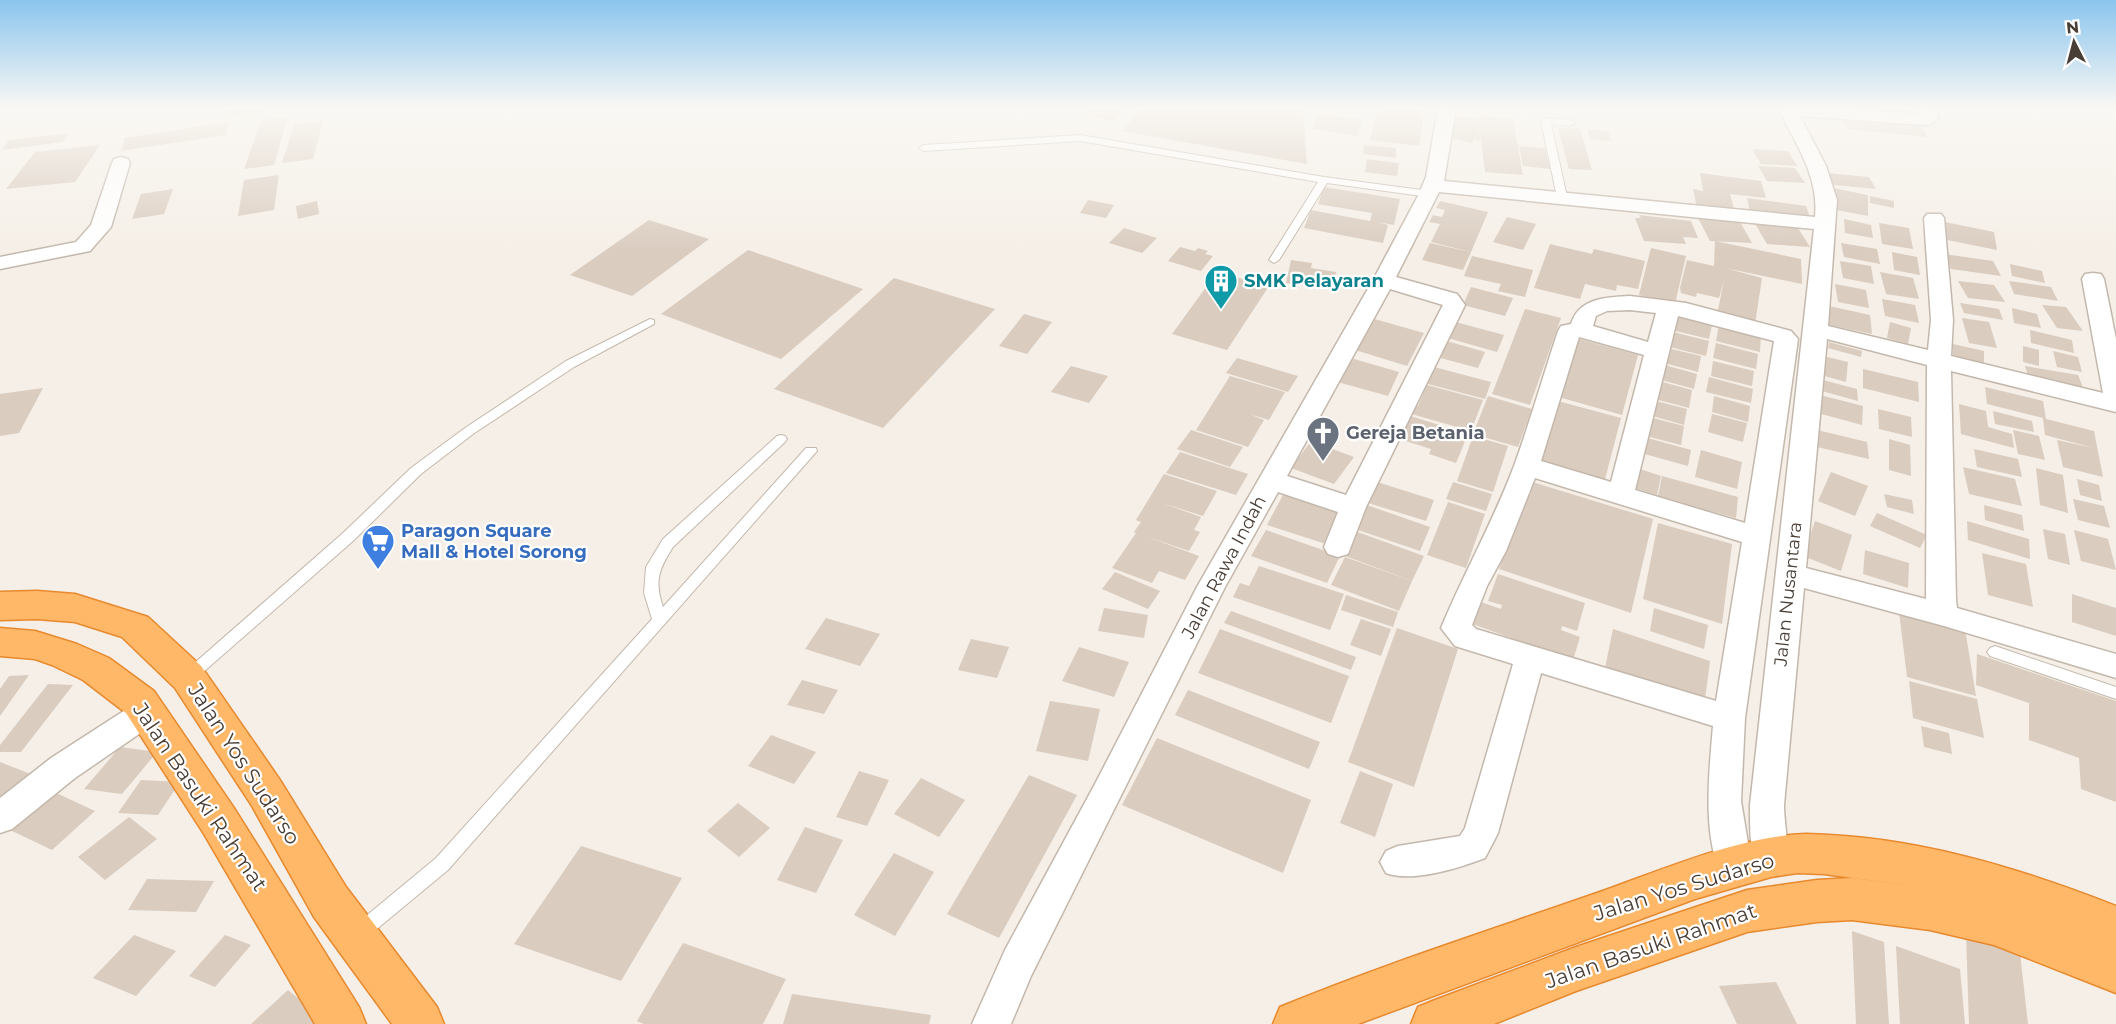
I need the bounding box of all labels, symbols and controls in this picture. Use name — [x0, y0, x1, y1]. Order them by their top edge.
north arrow — [2044, 12, 2104, 72]
text: N — [2065, 17, 2080, 38]
building icon: SMK Pelayaran — [1203, 263, 1239, 310]
place label: SMK Pelayaran — [1244, 270, 1384, 292]
church icon: Gereja Betania — [1305, 415, 1341, 462]
place label: Gereja Betania — [1346, 422, 1485, 444]
street label: Jalan Rawa Indah — [1177, 492, 1271, 643]
place label: Paragon Square Mall & Hotel Sorong — [401, 520, 587, 563]
street label: Jalan Nusantara — [1769, 521, 1807, 668]
supermarket icon: Paragon Square Mall & Hotel Sorong — [360, 523, 396, 570]
street label: Jalan Yos Sudarso — [182, 678, 306, 849]
street label: Jalan Basuki Rahmat — [127, 697, 273, 896]
street label: Jalan Yos Sudarso — [1590, 847, 1777, 926]
street label: Jalan Basuki Rahmat — [1541, 898, 1760, 994]

